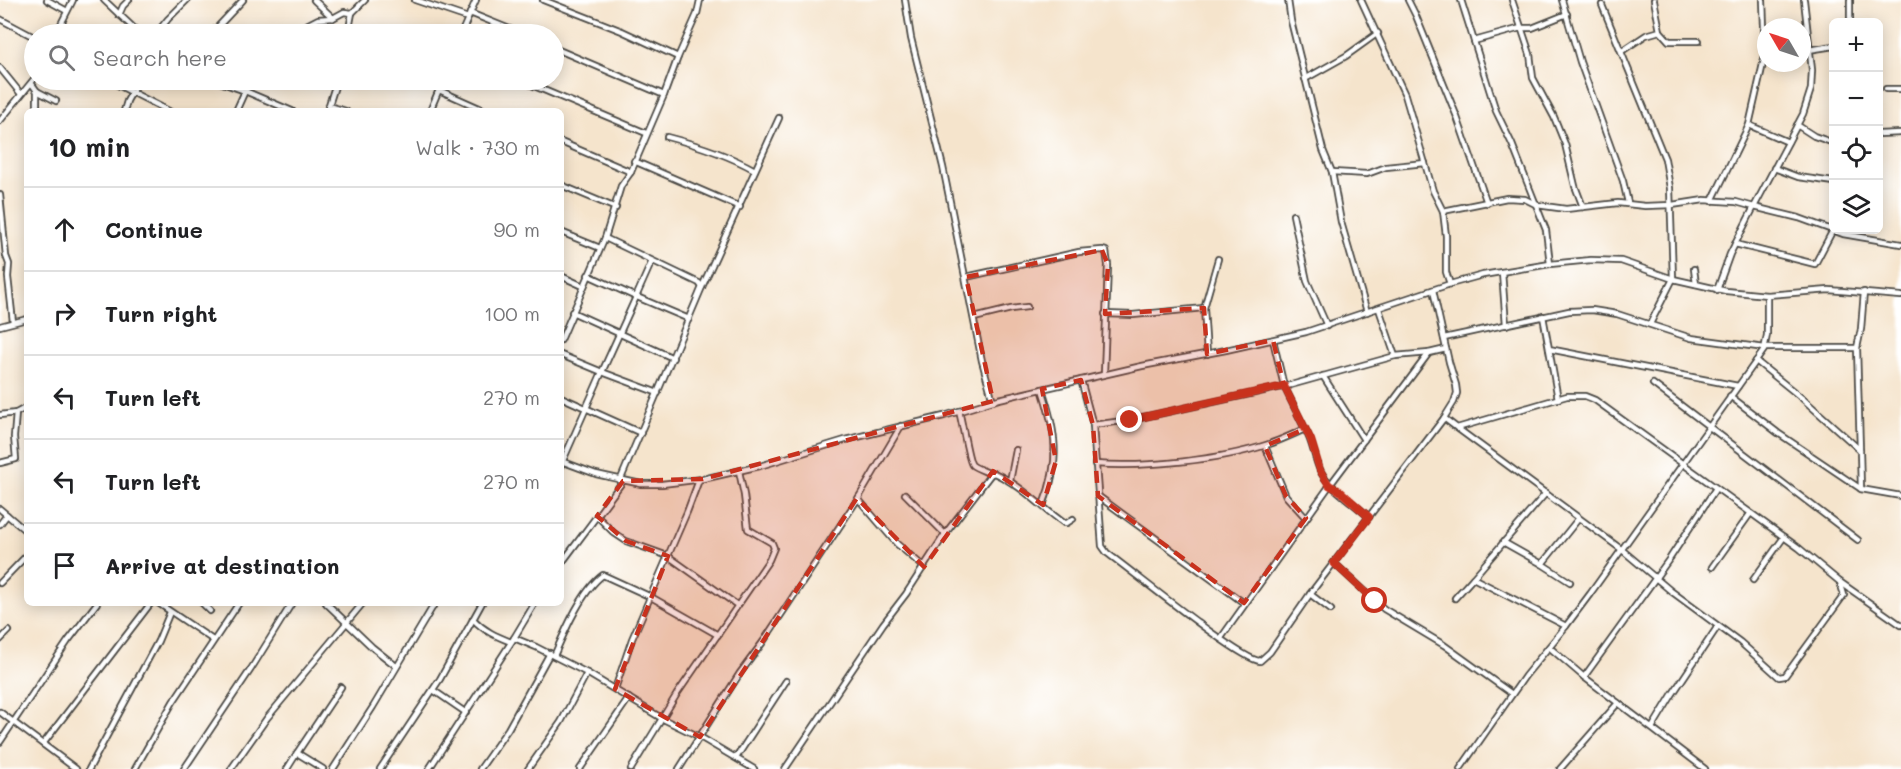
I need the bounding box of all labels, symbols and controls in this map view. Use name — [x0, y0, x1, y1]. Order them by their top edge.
north arrow — [1757, 18, 1811, 72]
map controls — [1829, 18, 1883, 234]
button: + — [1829, 18, 1883, 72]
search box — [24, 24, 564, 90]
icon: search — [45, 41, 78, 74]
text: Search here — [93, 43, 227, 72]
button: − — [1829, 72, 1883, 126]
button: locate — [1829, 126, 1883, 180]
text: 10 min — [48, 130, 130, 164]
text: Walk · 730 m — [415, 134, 540, 160]
button: layers — [1829, 180, 1883, 234]
icon: ahead — [48, 213, 81, 246]
text: Continue — [105, 215, 203, 244]
text: 90 m — [494, 216, 540, 242]
icon: right — [48, 297, 81, 330]
text: Turn right — [105, 299, 217, 328]
text: 100 m — [484, 300, 540, 326]
icon: left — [48, 381, 81, 414]
text: Turn left — [105, 383, 201, 412]
text: 270 m — [483, 384, 540, 410]
route end — [1116, 406, 1142, 432]
icon: left — [48, 465, 81, 498]
text: Turn left — [105, 467, 201, 496]
text: 270 m — [483, 468, 540, 494]
icon: arrive — [48, 549, 81, 582]
text: Arrive at destination — [105, 551, 340, 580]
route start — [1361, 587, 1387, 613]

